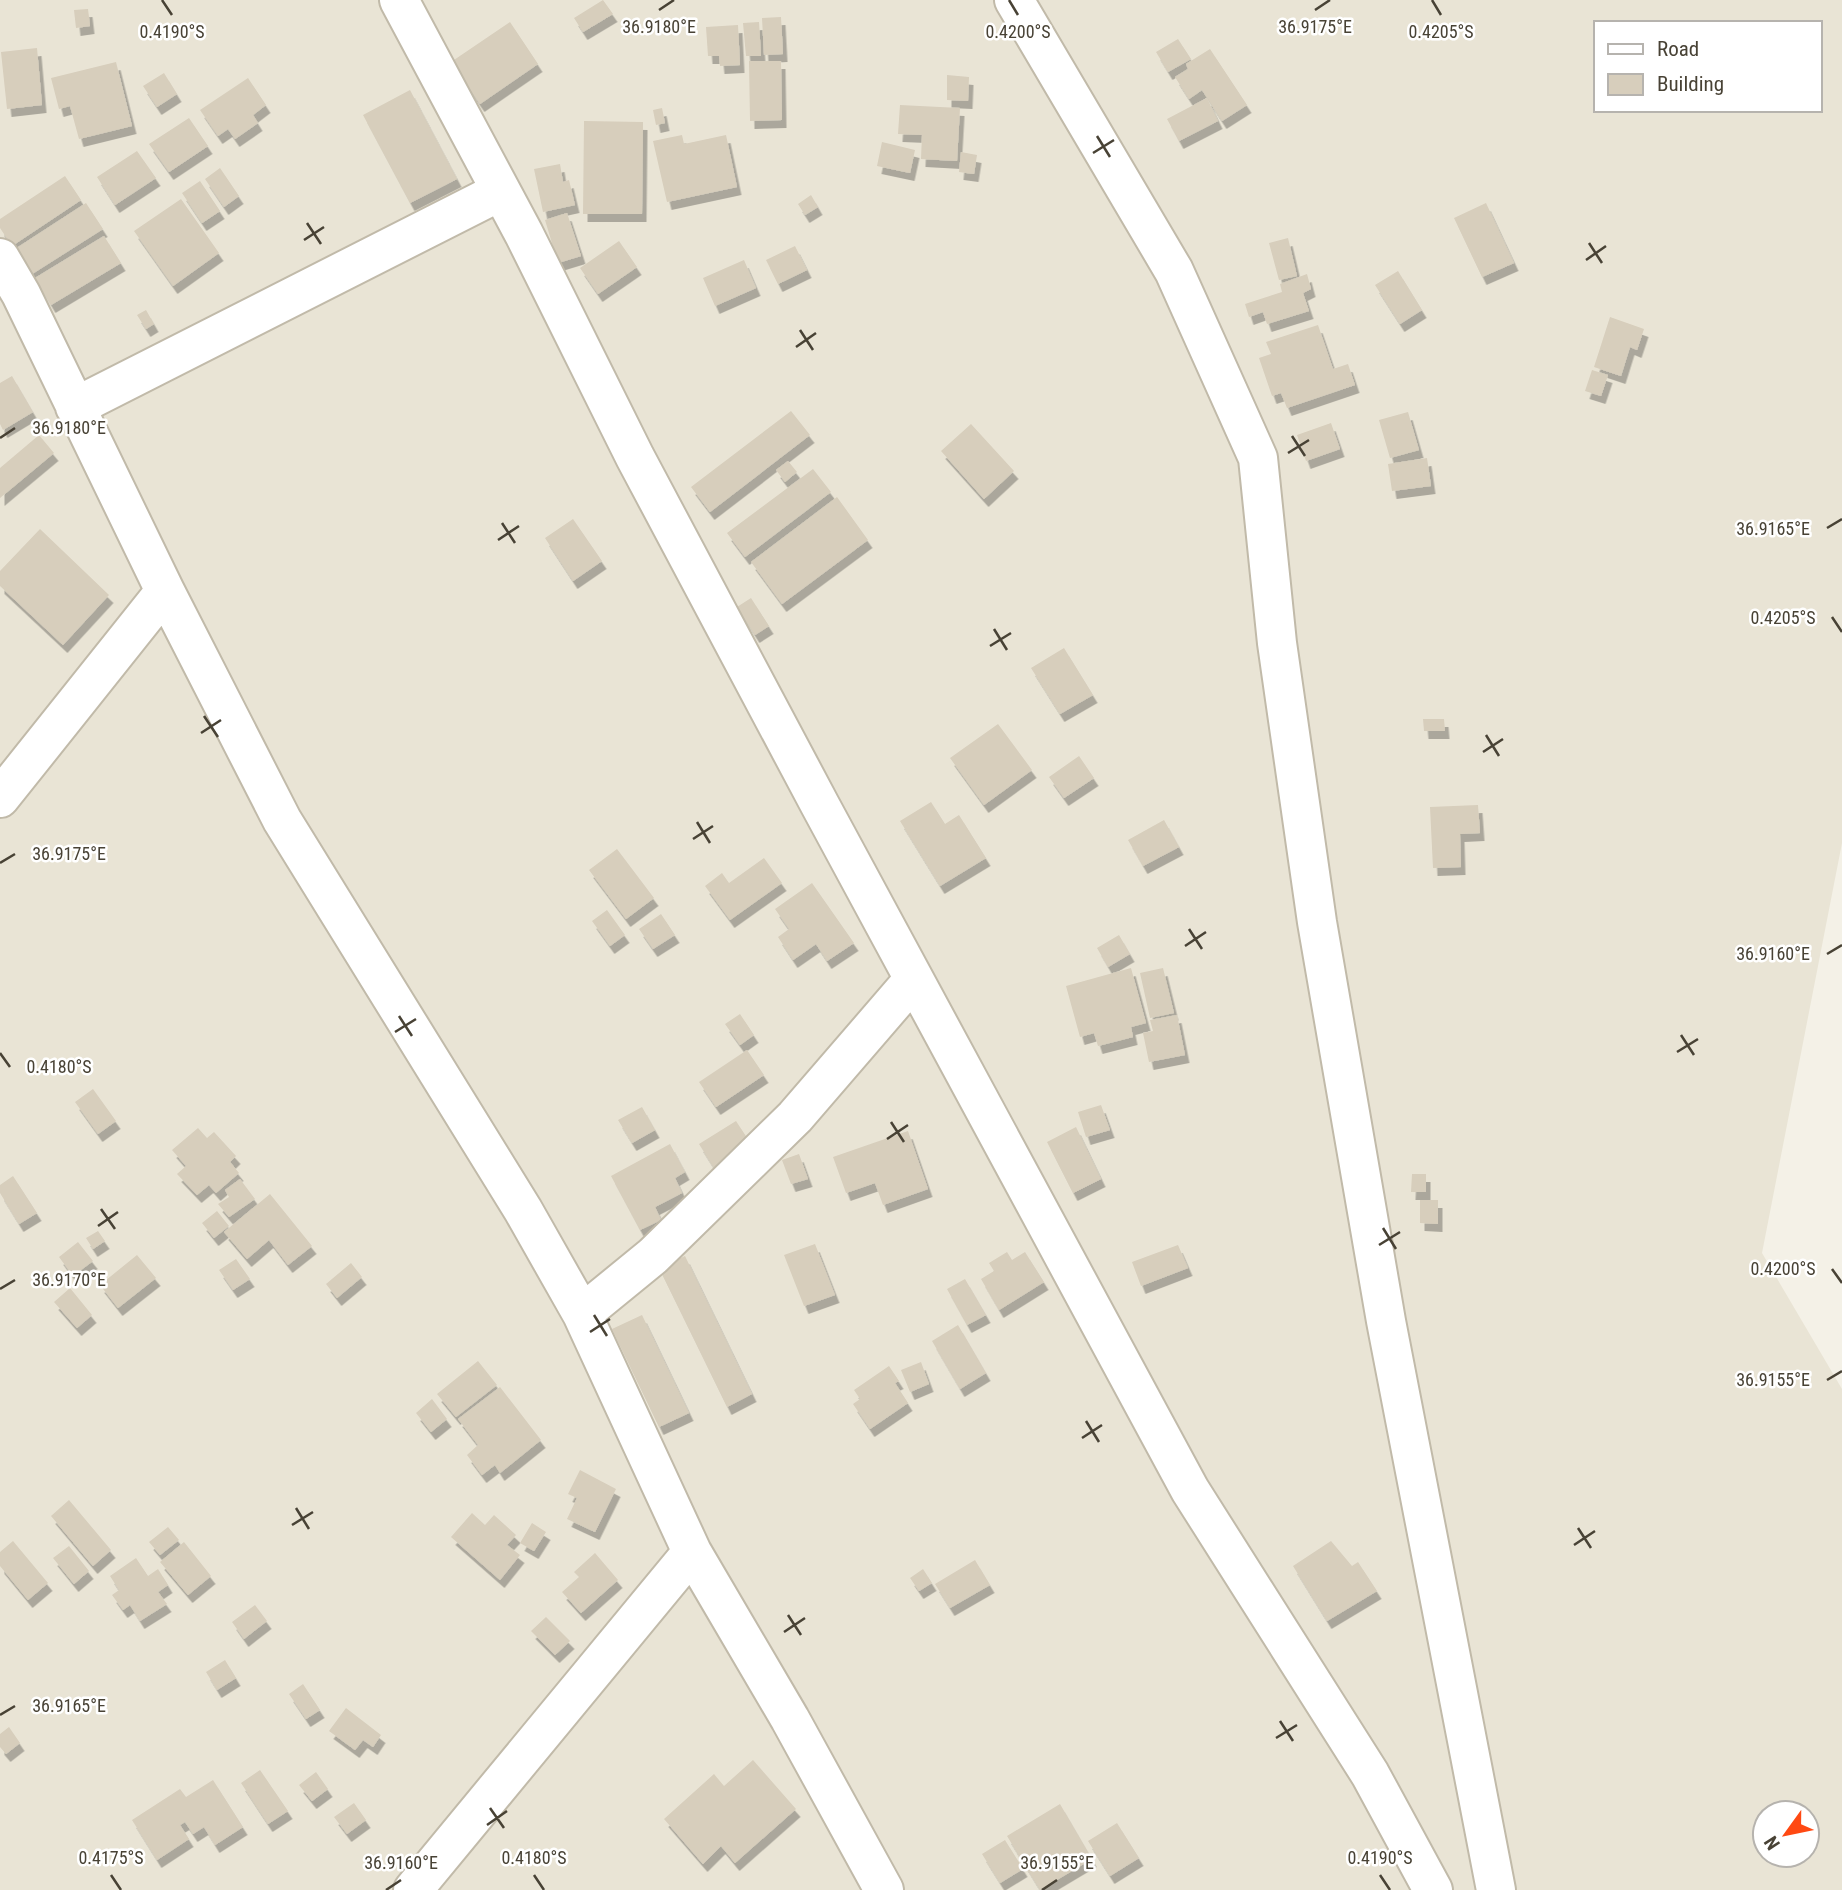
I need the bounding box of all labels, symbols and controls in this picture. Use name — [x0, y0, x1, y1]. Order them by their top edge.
text: 36.9180°E — [622, 16, 696, 37]
text: 36.9175°E — [1278, 16, 1352, 37]
text: 0.4190°S — [139, 21, 205, 42]
text: 0.4200°S — [985, 21, 1051, 42]
text: 0.4205°S — [1408, 21, 1474, 42]
legend — [1594, 21, 1821, 112]
text: Road — [1657, 37, 1699, 61]
text: Building — [1657, 72, 1724, 96]
text: 36.9180°E — [32, 417, 106, 438]
text: 36.9165°E — [1736, 518, 1810, 539]
text: 0.4205°S — [1750, 607, 1816, 628]
text: 36.9175°E — [32, 843, 106, 864]
text: 36.9160°E — [1736, 943, 1810, 964]
text: 0.4180°S — [26, 1056, 92, 1077]
text: 0.4200°S — [1750, 1258, 1816, 1279]
text: 36.9170°E — [32, 1269, 106, 1290]
text: 36.9155°E — [1736, 1369, 1810, 1390]
text: 36.9165°E — [32, 1695, 106, 1716]
north arrow — [1751, 1799, 1821, 1869]
text: N — [1759, 1832, 1785, 1854]
text: 0.4175°S — [78, 1847, 144, 1868]
text: 0.4180°S — [501, 1847, 567, 1868]
text: 0.4190°S — [1347, 1847, 1413, 1868]
text: 36.9160°E — [364, 1852, 438, 1873]
text: 36.9155°E — [1020, 1852, 1094, 1873]

